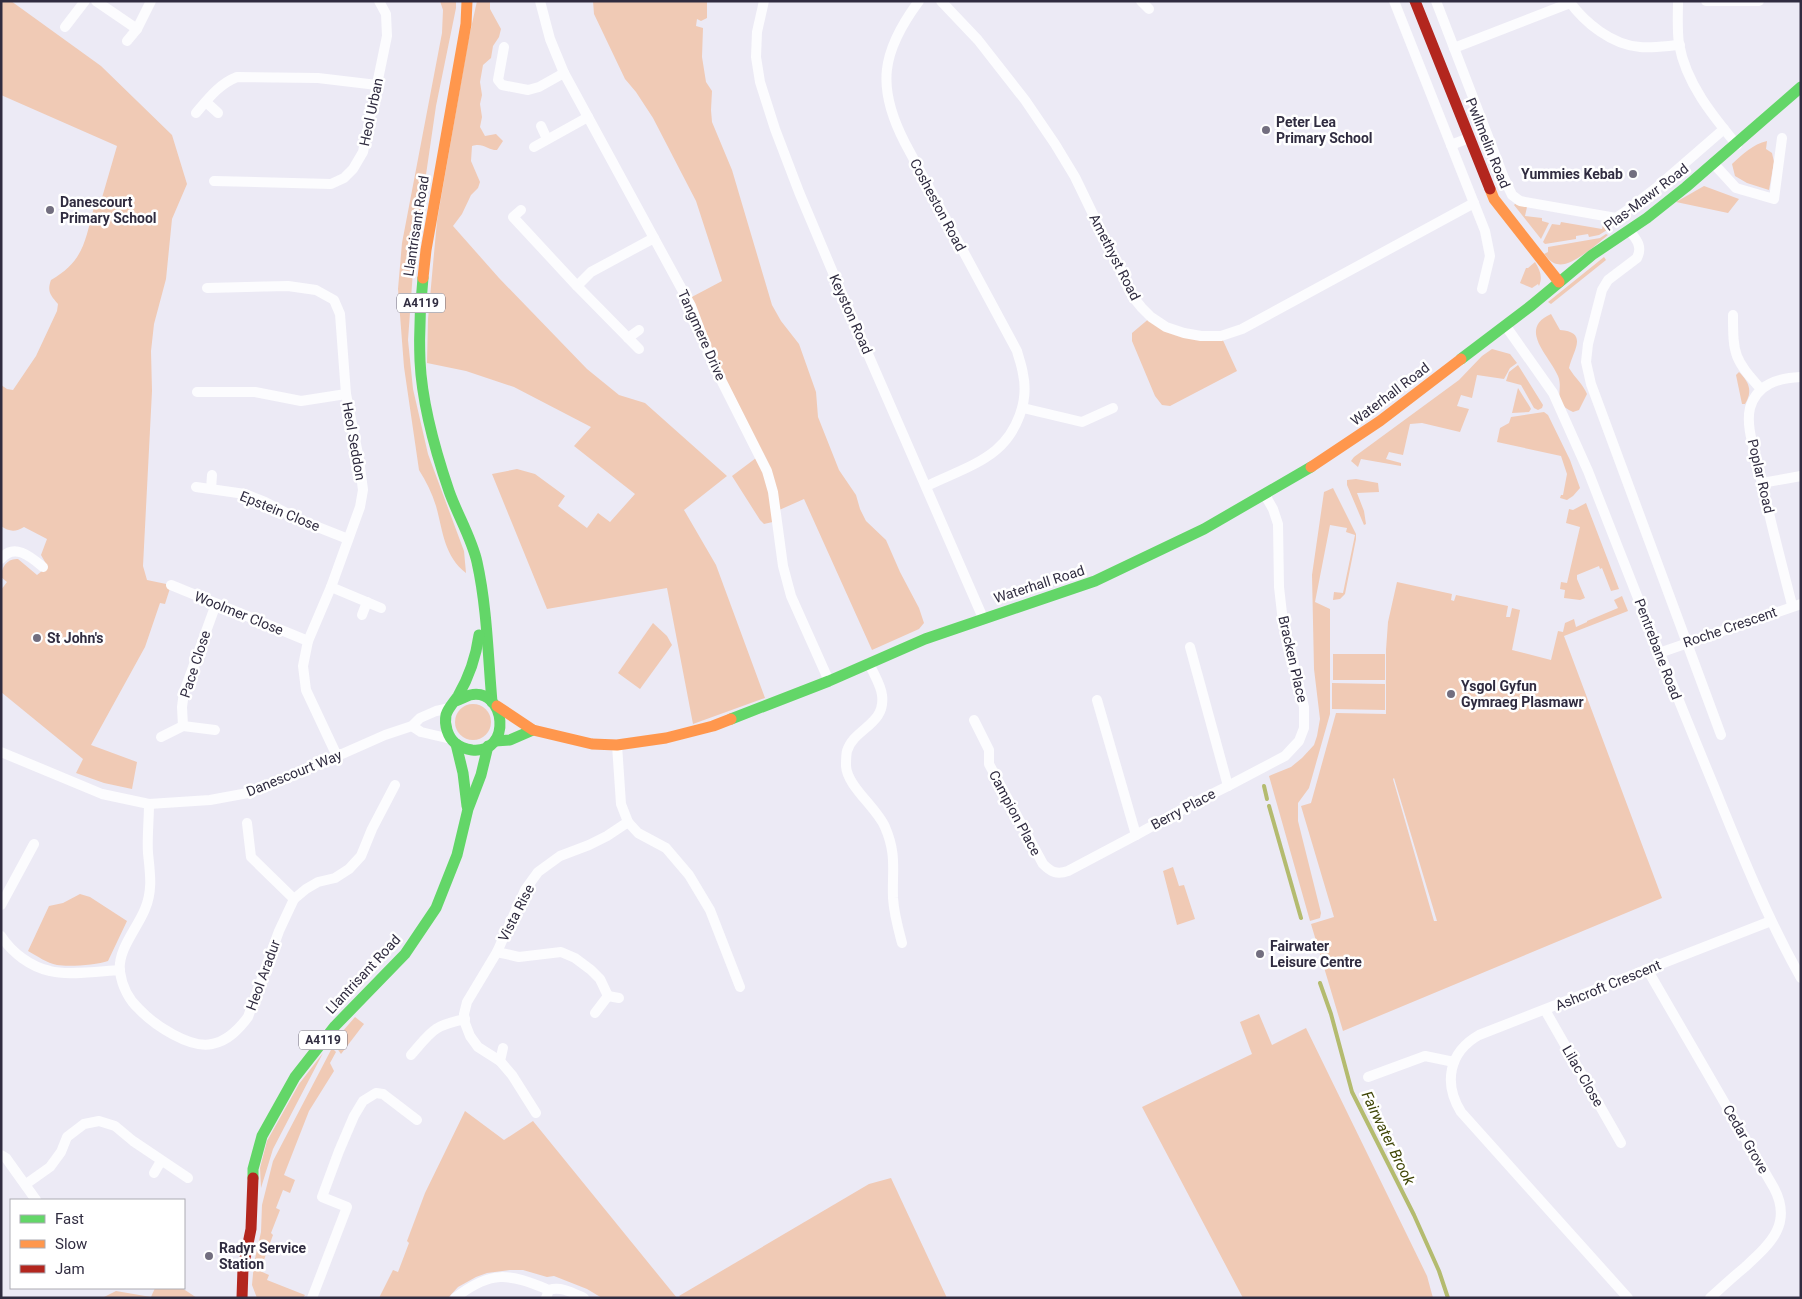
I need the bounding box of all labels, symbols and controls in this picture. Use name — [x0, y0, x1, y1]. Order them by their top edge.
street label: Heol Urban — [356, 76, 386, 148]
street label: Pwllmelin Road — [1463, 95, 1513, 191]
place label: Peter Lea Primary School — [1276, 114, 1373, 146]
marker: Peter Lea Primary School — [1260, 124, 1272, 136]
street label: Cosheston Road — [907, 156, 969, 254]
street label: Plas-Mawr Road — [1601, 160, 1691, 234]
place label: Yummies Kebab — [1521, 166, 1623, 182]
marker: Yummies Kebab — [1627, 168, 1639, 180]
street label: Llantrisant Road — [400, 174, 432, 278]
place label: Danescourt Primary School — [60, 194, 157, 226]
marker: Danescourt Primary School — [44, 204, 56, 216]
street label: Amethyst Road — [1086, 211, 1144, 303]
street label: Keyston Road — [826, 272, 876, 356]
street label: Tangmere Drive — [675, 287, 729, 383]
road number: A4119 — [397, 294, 445, 312]
street label: Waterhall Road — [1348, 359, 1432, 429]
street label: Heol Seddon — [339, 400, 369, 482]
street label: Poplar Road — [1745, 437, 1777, 515]
street label: Epstein Close — [238, 488, 322, 534]
street label: Waterhall Road — [992, 562, 1086, 606]
street label: Woolmer Close — [192, 588, 286, 638]
street label: Pentrebane Road — [1631, 596, 1685, 702]
street label: Roche Crescent — [1681, 603, 1779, 651]
street label: Bracken Place — [1275, 614, 1311, 704]
street label: Pace Close — [177, 628, 213, 700]
place label: St John's — [47, 630, 104, 646]
marker: St John's — [31, 632, 43, 644]
place label: Ysgol Gyfun Gymraeg Plasmawr — [1461, 678, 1584, 710]
marker: Ysgol Gyfun Gymraeg Plasmawr — [1445, 688, 1457, 700]
street label: Danescourt Way — [244, 746, 344, 799]
street label: Campion Place — [986, 768, 1044, 858]
street label: Berry Place — [1148, 785, 1218, 833]
street label: Vista Rise — [495, 882, 537, 944]
street label: Llantrisant Road — [322, 931, 404, 1017]
street label: Heol Aradur — [243, 937, 283, 1012]
place label: Fairwater Leisure Centre — [1270, 938, 1362, 970]
marker: Fairwater Leisure Centre — [1254, 948, 1266, 960]
street label: Ashcroft Crescent — [1553, 956, 1663, 1013]
road number: A4119 — [299, 1030, 347, 1050]
street label: Lilac Close — [1559, 1043, 1607, 1109]
water label: Fairwater Brook — [1358, 1088, 1419, 1188]
street label: Cedar Grove — [1720, 1102, 1772, 1176]
legend — [10, 1199, 185, 1289]
text: Fast — [55, 1210, 84, 1228]
text: Slow — [55, 1235, 87, 1253]
place label: Radyr Service Station — [219, 1240, 307, 1272]
marker: Radyr Service Station — [203, 1250, 215, 1262]
text: Jam — [55, 1260, 85, 1278]

